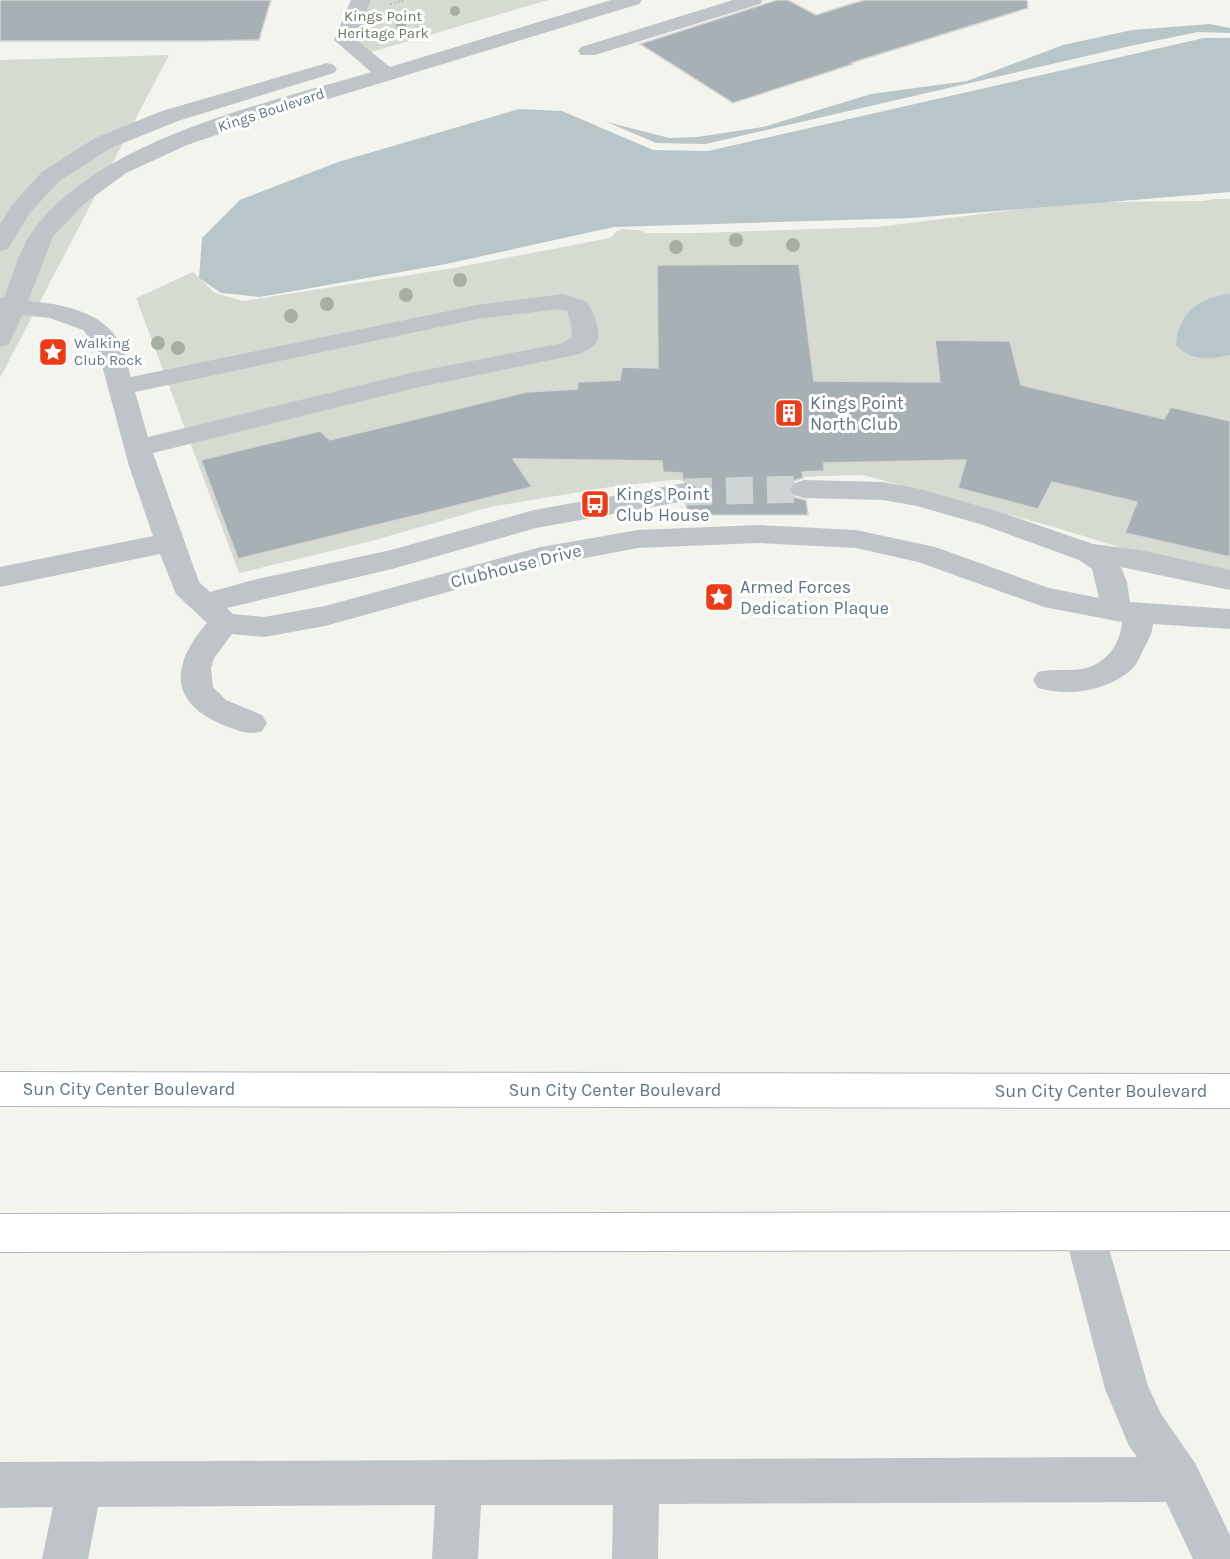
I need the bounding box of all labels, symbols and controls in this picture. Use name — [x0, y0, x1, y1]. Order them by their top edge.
park label: Kings Point Heritage Park — [337, 7, 429, 42]
street label: Kings Boulevard — [215, 84, 327, 136]
place label: Walking Club Rock — [74, 334, 143, 369]
place icon: Walking Club Rock — [37, 336, 69, 368]
place label: Kings Point North Club — [810, 392, 904, 435]
building icon: Kings Point North Club — [773, 397, 805, 429]
place label: Kings Point Club House — [616, 483, 710, 526]
bus stop icon: Kings Point Club House — [579, 488, 611, 520]
street label: Clubhouse Drive — [448, 539, 584, 593]
place label: Armed Forces Dedication Plaque — [740, 576, 889, 619]
place icon: Armed Forces Dedication Plaque — [703, 581, 735, 613]
street label: Sun City Center Boulevard — [22, 1078, 236, 1100]
street label: Sun City Center Boulevard — [508, 1079, 722, 1101]
street label: Sun City Center Boulevard — [994, 1080, 1208, 1102]

